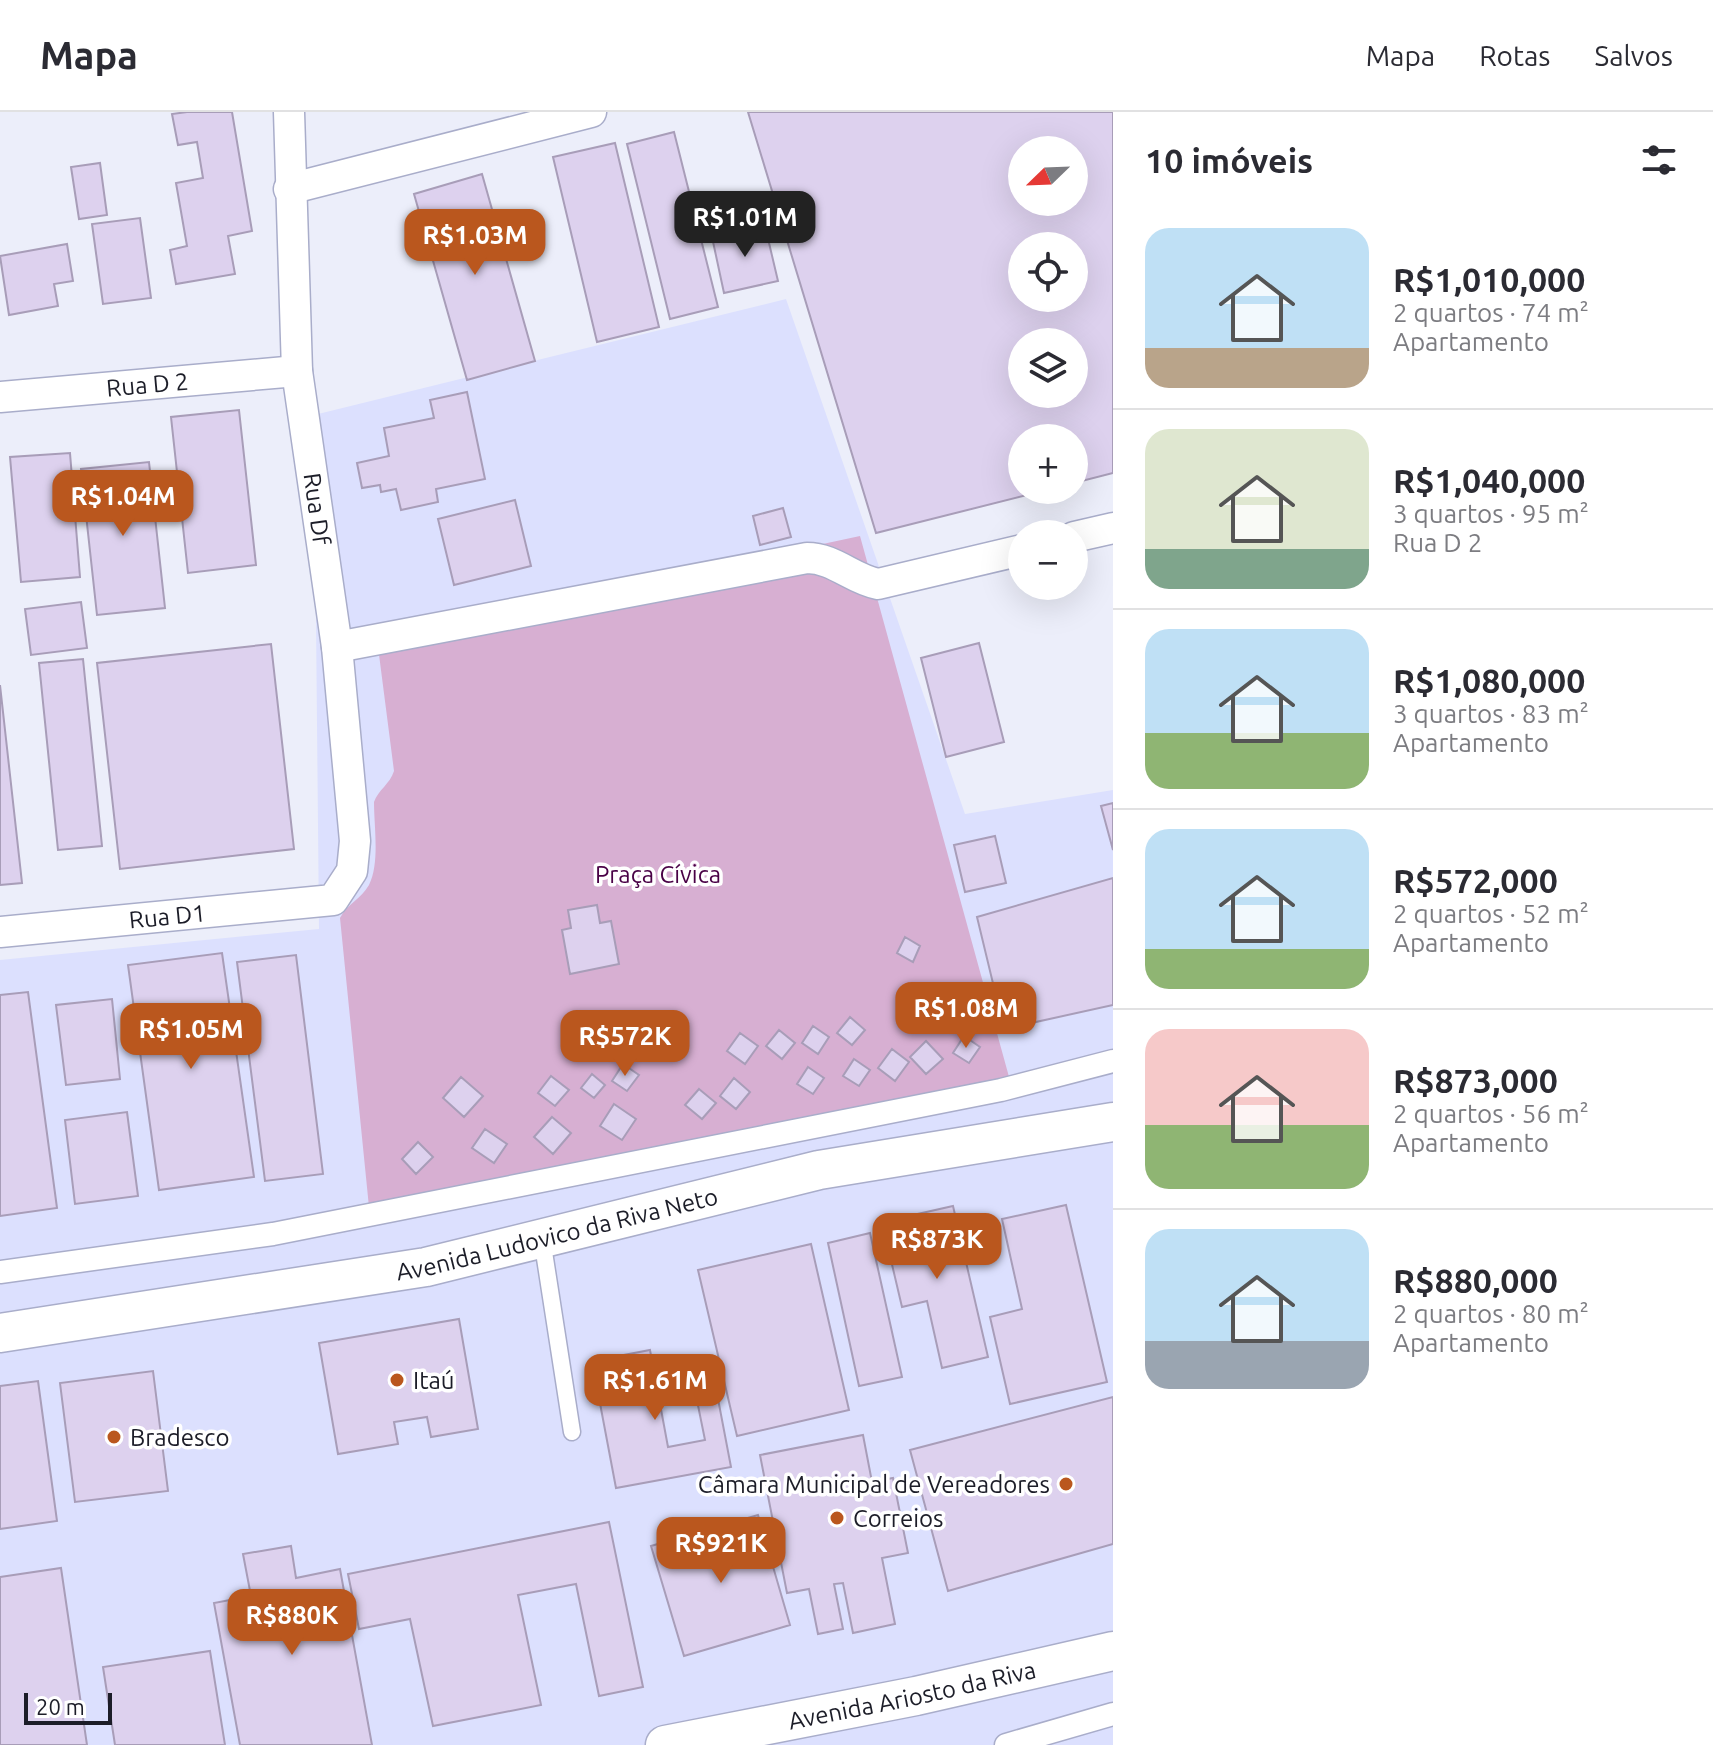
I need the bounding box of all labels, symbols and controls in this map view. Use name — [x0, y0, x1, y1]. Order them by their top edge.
text: Mapa — [40, 34, 138, 76]
text: Mapa — [1366, 40, 1435, 71]
text: Rotas — [1479, 40, 1550, 71]
text: Salvos — [1594, 40, 1673, 71]
north arrow — [1008, 136, 1088, 216]
map controls — [1008, 136, 1088, 600]
icon: filters — [1637, 138, 1681, 182]
text: 10 imóveis — [1145, 141, 1313, 179]
pin: R$1.01M — [671, 191, 819, 259]
text: R$1.01M — [692, 202, 798, 231]
pin: R$1.03M — [401, 209, 549, 277]
text: R$1.03M — [422, 220, 528, 249]
button: locate — [1008, 232, 1088, 312]
icon: home — [1209, 260, 1305, 356]
text: R$1,010,000 — [1393, 260, 1585, 298]
text: 2 quartos · 74 m² — [1393, 298, 1589, 327]
text: Apartamento — [1393, 327, 1549, 356]
button: layers — [1008, 328, 1088, 408]
street label: Rua D 2 — [105, 367, 190, 401]
button: + — [1008, 424, 1088, 504]
icon: home — [1209, 461, 1305, 557]
text: R$1,040,000 — [1393, 461, 1585, 499]
pin: R$1.04M — [49, 470, 197, 538]
street label: Rua Df — [299, 471, 336, 548]
text: R$1.04M — [70, 481, 176, 510]
text: 3 quartos · 95 m² — [1393, 499, 1589, 528]
button: − — [1008, 520, 1088, 600]
text: Rua D 2 — [1393, 528, 1482, 557]
icon: home — [1209, 661, 1305, 757]
text: R$1,080,000 — [1393, 661, 1585, 699]
text: 3 quartos · 83 m² — [1393, 699, 1589, 728]
text: Apartamento — [1393, 728, 1549, 757]
park label: Praça Cívica — [595, 861, 721, 888]
icon: home — [1209, 861, 1305, 957]
text: R$572,000 — [1393, 861, 1558, 899]
street label: Rua D1 — [128, 899, 207, 933]
text: 2 quartos · 52 m² — [1393, 899, 1589, 928]
text: Apartamento — [1393, 928, 1549, 957]
pin: R$1.08M — [892, 982, 1040, 1050]
text: R$1.08M — [913, 993, 1019, 1022]
pin: R$1.05M — [117, 1003, 265, 1071]
pin: R$572K — [560, 1010, 690, 1078]
text: R$1.05M — [138, 1014, 244, 1043]
text: R$572K — [578, 1021, 672, 1050]
icon: home — [1209, 1061, 1305, 1157]
text: R$873,000 — [1393, 1061, 1558, 1099]
text: 2 quartos · 56 m² — [1393, 1099, 1589, 1128]
text: Apartamento — [1393, 1128, 1549, 1157]
street label: Avenida Ludovico da Riva Neto — [394, 1182, 720, 1285]
pin: R$873K — [872, 1213, 1002, 1281]
text: R$873K — [890, 1224, 984, 1253]
icon: home — [1209, 1261, 1305, 1357]
text: R$880,000 — [1393, 1261, 1558, 1299]
text: 2 quartos · 80 m² — [1393, 1299, 1589, 1328]
text: Apartamento — [1393, 1328, 1549, 1357]
pin: R$1.61M — [581, 1354, 729, 1422]
text: R$1.61M — [602, 1365, 708, 1394]
place label: Itaú — [413, 1367, 455, 1394]
marker: Itaú — [388, 1371, 406, 1389]
place label: Bradesco — [130, 1424, 229, 1451]
marker: Bradesco — [105, 1428, 123, 1446]
place label: Câmara Municipal de Vereadores — [698, 1471, 1050, 1498]
marker: Câmara Municipal de Vereadores — [1057, 1475, 1075, 1493]
place label: Correios — [853, 1505, 943, 1532]
marker: Correios — [828, 1509, 846, 1527]
pin: R$921K — [656, 1517, 786, 1585]
text: R$921K — [674, 1528, 768, 1557]
pin: R$880K — [227, 1589, 357, 1657]
text: R$880K — [245, 1600, 339, 1629]
street label: Avenida Ariosto da Riva — [786, 1656, 1038, 1734]
scale bar — [24, 1689, 112, 1725]
text: 20 m — [36, 1694, 85, 1719]

